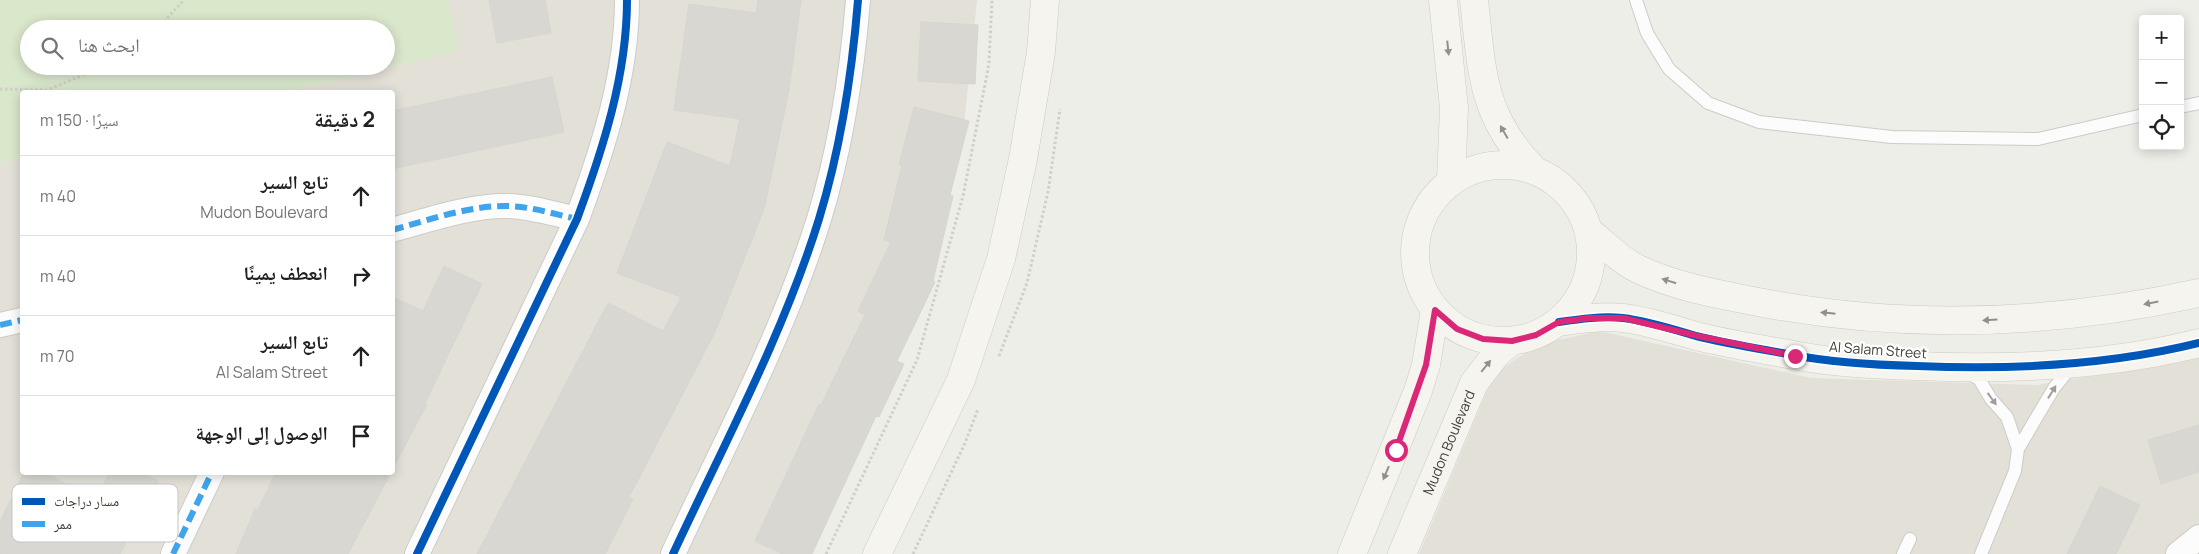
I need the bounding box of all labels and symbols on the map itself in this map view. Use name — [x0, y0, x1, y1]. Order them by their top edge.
one-way arrow — [1444, 41, 1452, 57]
one-way arrow — [1499, 126, 1508, 139]
one-way arrow — [1661, 276, 1676, 284]
one-way arrow — [2143, 300, 2159, 308]
one-way arrow — [1819, 309, 1835, 317]
one-way arrow — [1982, 317, 1998, 325]
street label: Al Salam Street — [1828, 337, 1928, 362]
route end — [1784, 345, 1807, 368]
one-way arrow — [1480, 360, 1491, 373]
one-way arrow — [2048, 386, 2057, 399]
street label: Mudon Boulevard — [1418, 387, 1479, 498]
one-way arrow — [1987, 392, 1997, 406]
route start — [1385, 439, 1408, 462]
one-way arrow — [1382, 466, 1390, 481]
legend — [12, 484, 178, 542]
text: مسار دراجات — [54, 491, 119, 510]
text: ممر — [53, 514, 72, 533]

